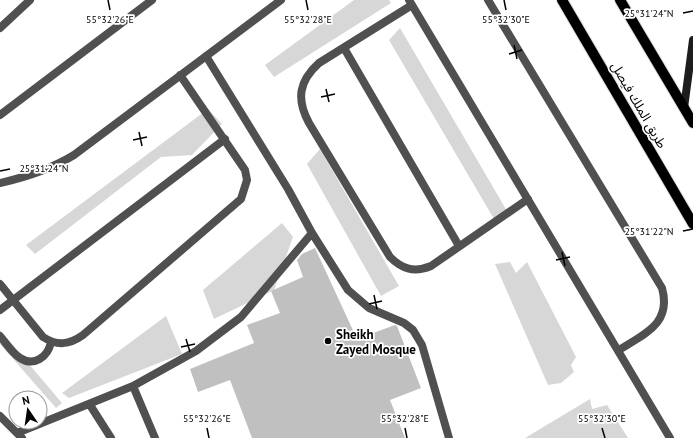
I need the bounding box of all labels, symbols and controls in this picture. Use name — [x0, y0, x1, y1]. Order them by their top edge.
text: 25°31'24"N — [624, 7, 674, 20]
text: 55°32'26"E — [86, 13, 134, 26]
text: 55°32'28"E — [284, 13, 332, 26]
text: 55°32'30"E — [482, 13, 530, 26]
street label: طريق الملك فيصل — [607, 59, 671, 152]
text: 25°31'24"N — [19, 162, 69, 175]
text: 25°31'22"N — [624, 225, 674, 238]
place label: Sheikh Zayed Mosque — [336, 326, 416, 358]
marker: Sheikh Zayed Mosque — [323, 336, 333, 346]
north arrow — [8, 390, 48, 430]
text: N — [21, 393, 31, 408]
text: 55°32'26"E — [183, 412, 231, 425]
text: 55°32'28"E — [381, 412, 429, 425]
text: 55°32'30"E — [578, 412, 626, 425]

